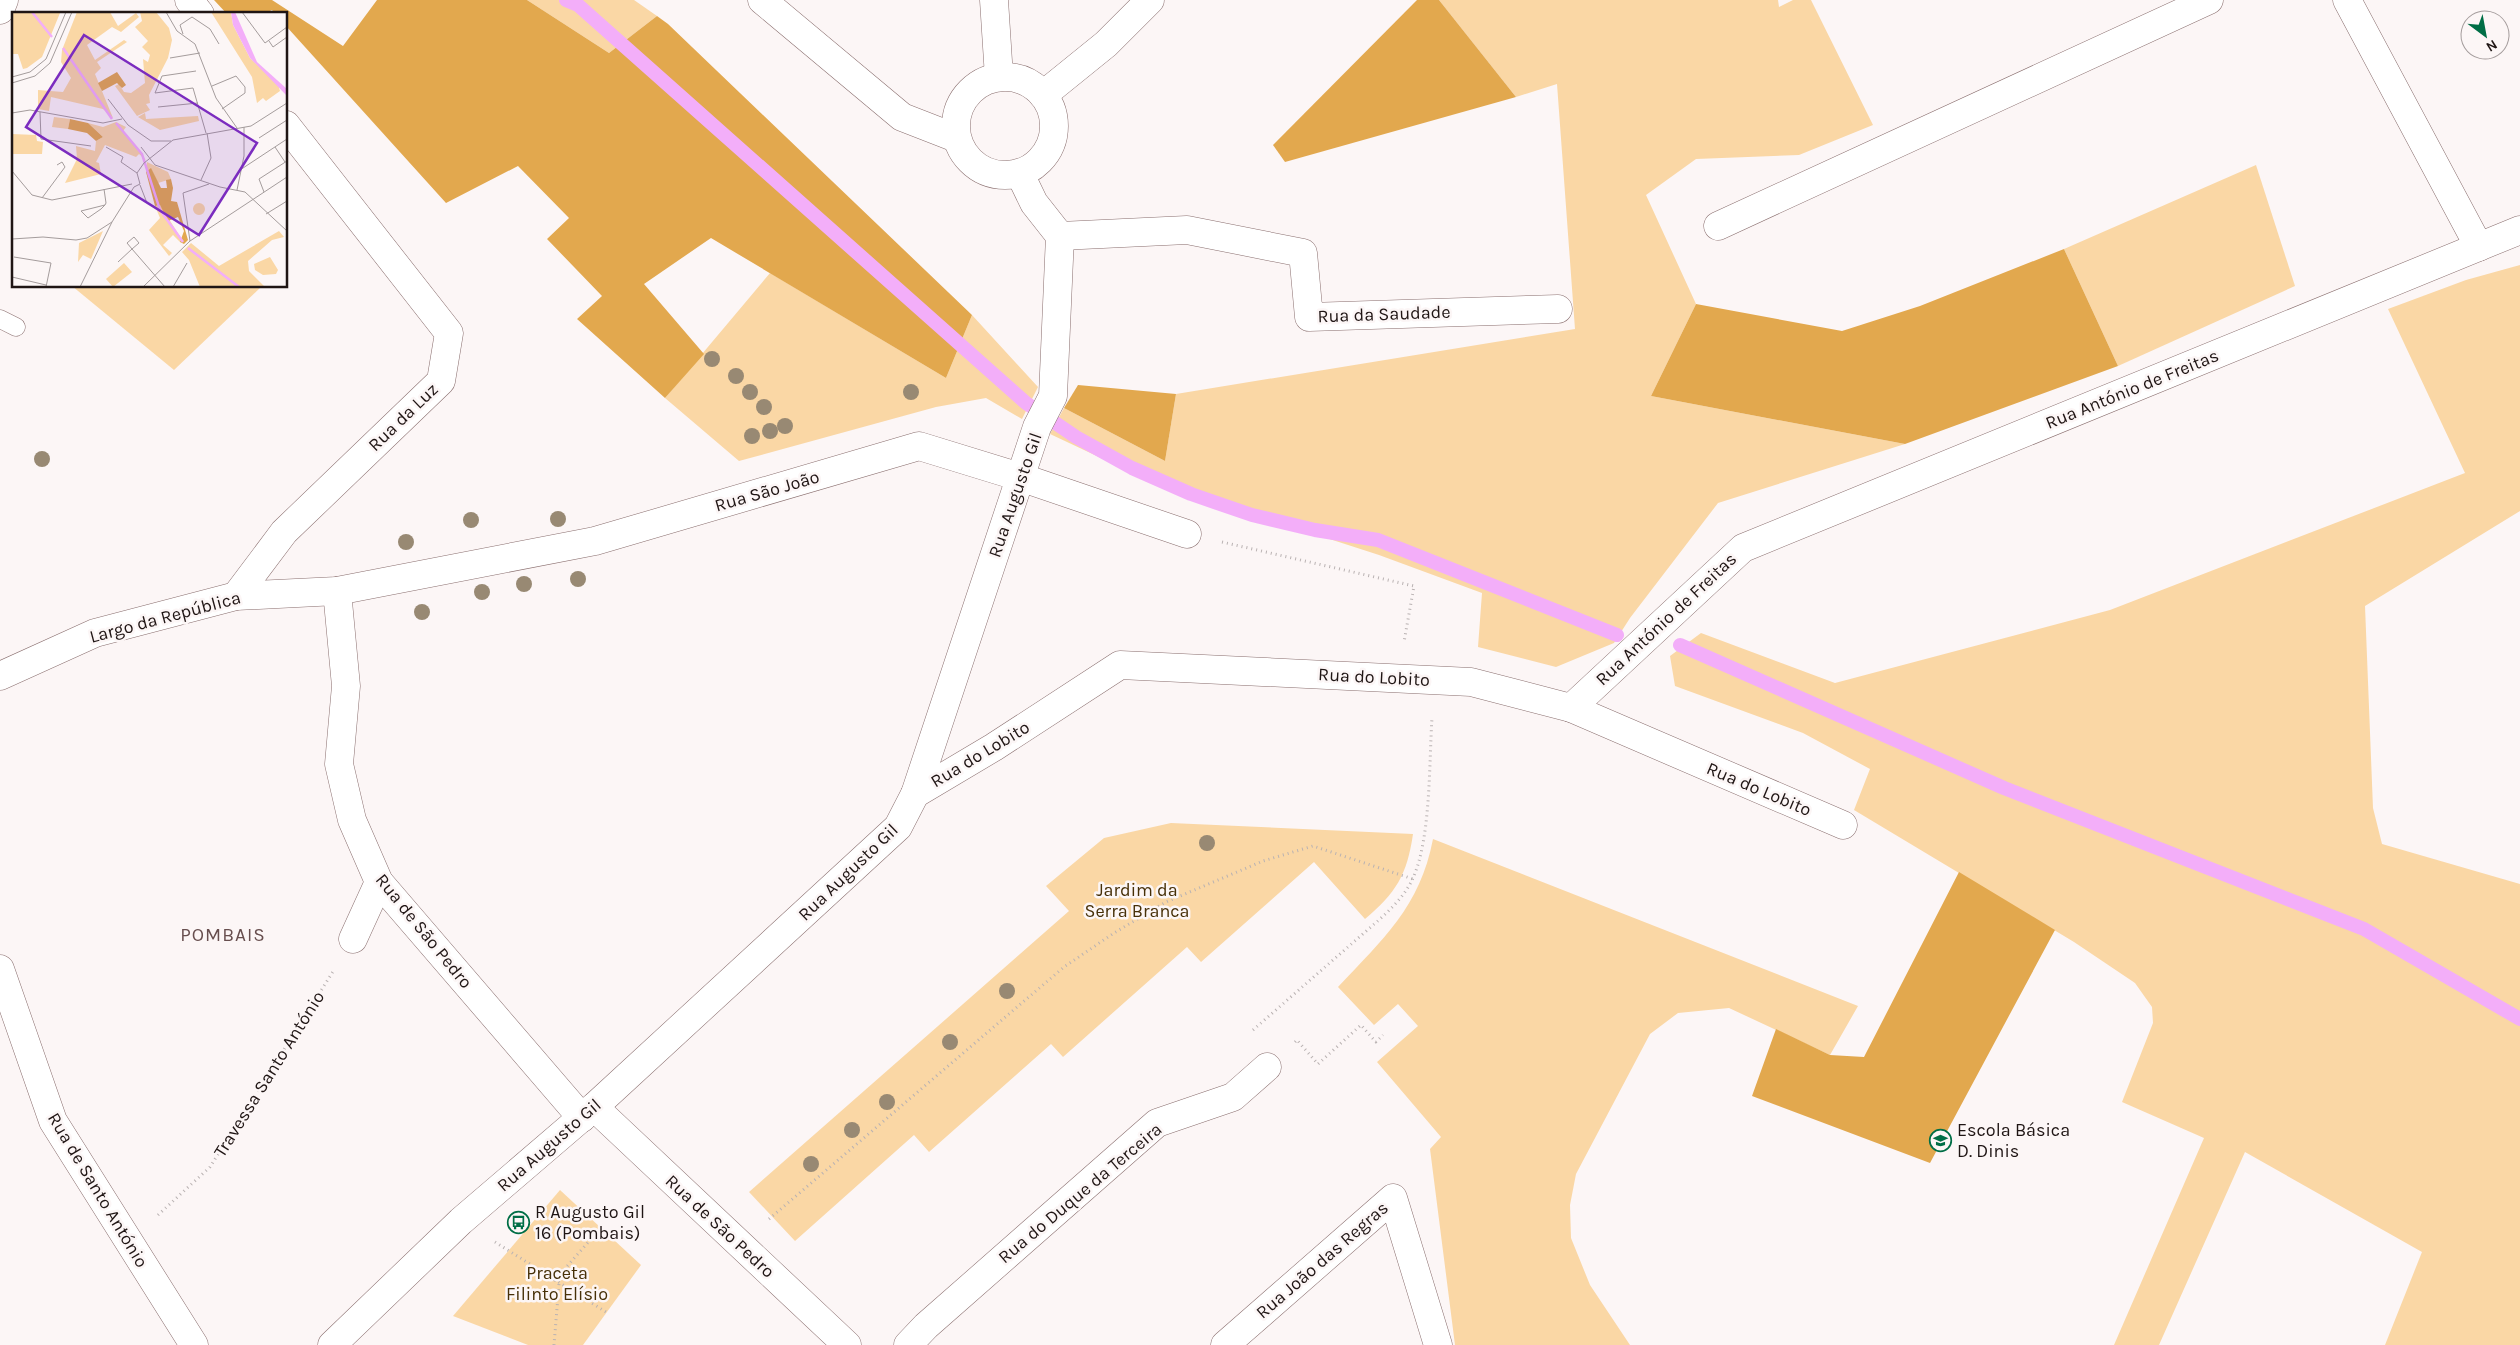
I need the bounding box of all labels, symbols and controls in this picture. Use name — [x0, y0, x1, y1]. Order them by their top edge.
north arrow — [2460, 10, 2510, 60]
inset map — [12, 12, 288, 288]
text: N — [2483, 36, 2500, 55]
street label: Rua da Saudade — [1317, 301, 1451, 327]
street label: Rua António de Freitas — [2042, 344, 2222, 434]
street label: Rua da Luz — [363, 378, 443, 456]
street label: Rua Augusto Gil — [983, 430, 1047, 560]
street label: Rua São João — [712, 466, 822, 516]
street label: Rua António de Freitas — [1591, 548, 1741, 690]
street label: Largo da República — [87, 586, 243, 648]
street label: Rua do Lobito — [1318, 663, 1430, 691]
street label: Rua do Lobito — [926, 716, 1034, 792]
street label: Rua do Lobito — [1703, 757, 1815, 821]
street label: Rua Augusto Gil — [793, 819, 903, 925]
street label: Rua de São Pedro — [371, 869, 477, 993]
park label: Jardim da Serra Branca — [1085, 879, 1190, 922]
district label: POMBAIS — [180, 924, 266, 946]
street label: Travessa Santo António — [209, 987, 329, 1161]
street label: Rua Augusto Gil — [492, 1094, 606, 1196]
street label: Rua de Santo António — [43, 1109, 153, 1271]
street label: Rua do Duque da Terceira — [994, 1118, 1166, 1268]
place label: Escola Básica D. Dinis — [1957, 1119, 2070, 1162]
school or university icon: Escola Básica D. Dinis — [1929, 1128, 1953, 1152]
street label: Rua de São Pedro — [661, 1170, 779, 1282]
street label: Rua João das Regras — [1251, 1197, 1393, 1323]
place label: R Augusto Gil 16 (Pombais) — [535, 1201, 645, 1244]
bus stop icon: R Augusto Gil 16 (Pombais) — [507, 1210, 531, 1234]
park label: Praceta Filinto Elísio — [506, 1262, 608, 1305]

